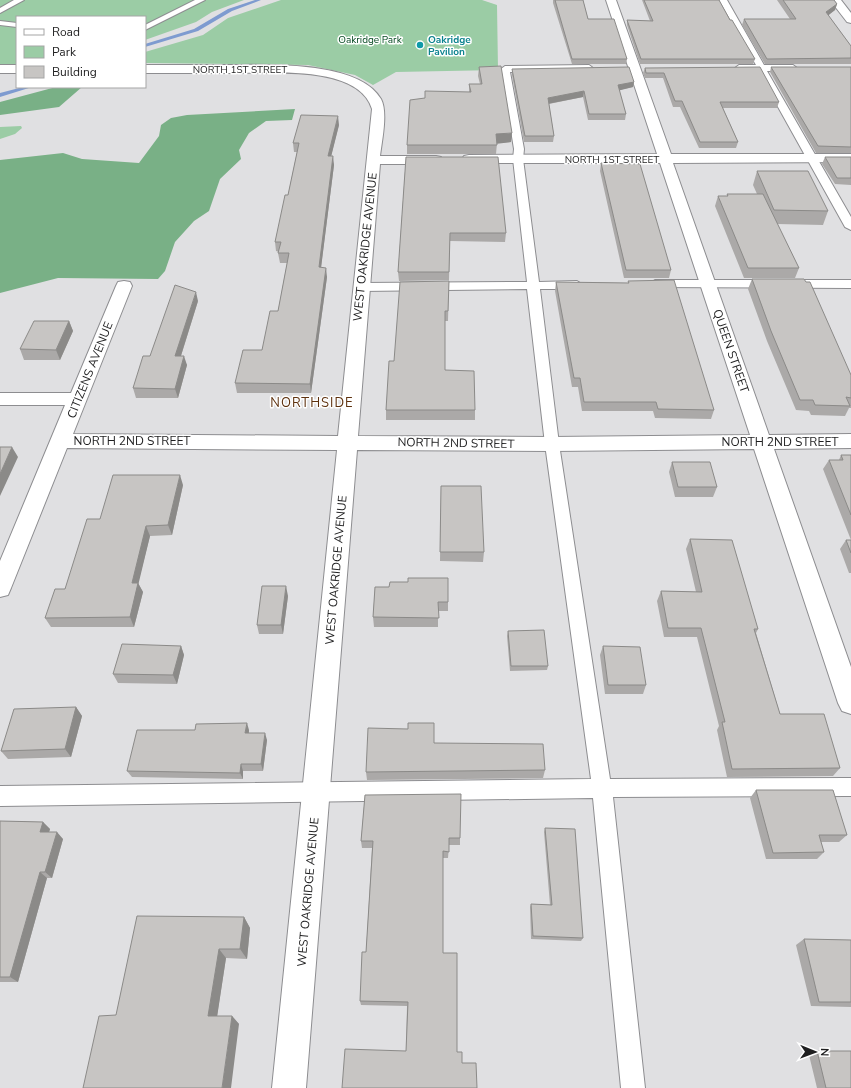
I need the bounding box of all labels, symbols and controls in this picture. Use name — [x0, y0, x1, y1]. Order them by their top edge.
legend — [16, 16, 146, 88]
text: Road — [52, 24, 80, 40]
park label: Oakridge Park — [338, 33, 403, 47]
place label: Oakridge Pavilion — [428, 33, 471, 59]
marker: Oakridge Pavilion — [415, 40, 425, 50]
text: Park — [52, 44, 77, 60]
street label: NORTH 1ST STREET — [193, 63, 287, 77]
text: Building — [52, 64, 97, 80]
street label: NORTH 1ST STREET — [565, 153, 659, 167]
street label: WEST OAKRIDGE AVENUE — [349, 172, 381, 322]
street label: QUEEN STREET — [709, 307, 753, 396]
street label: CITIZENS AVENUE — [63, 319, 117, 421]
district label: NORTHSIDE — [270, 394, 354, 412]
street label: NORTH 2ND STREET — [74, 433, 191, 449]
street label: NORTH 2ND STREET — [397, 434, 515, 452]
street label: NORTH 2ND STREET — [722, 434, 839, 450]
street label: WEST OAKRIDGE AVENUE — [322, 495, 350, 645]
street label: WEST OAKRIDGE AVENUE — [294, 817, 322, 967]
north arrow — [795, 1032, 835, 1072]
text: N — [817, 1048, 832, 1056]

